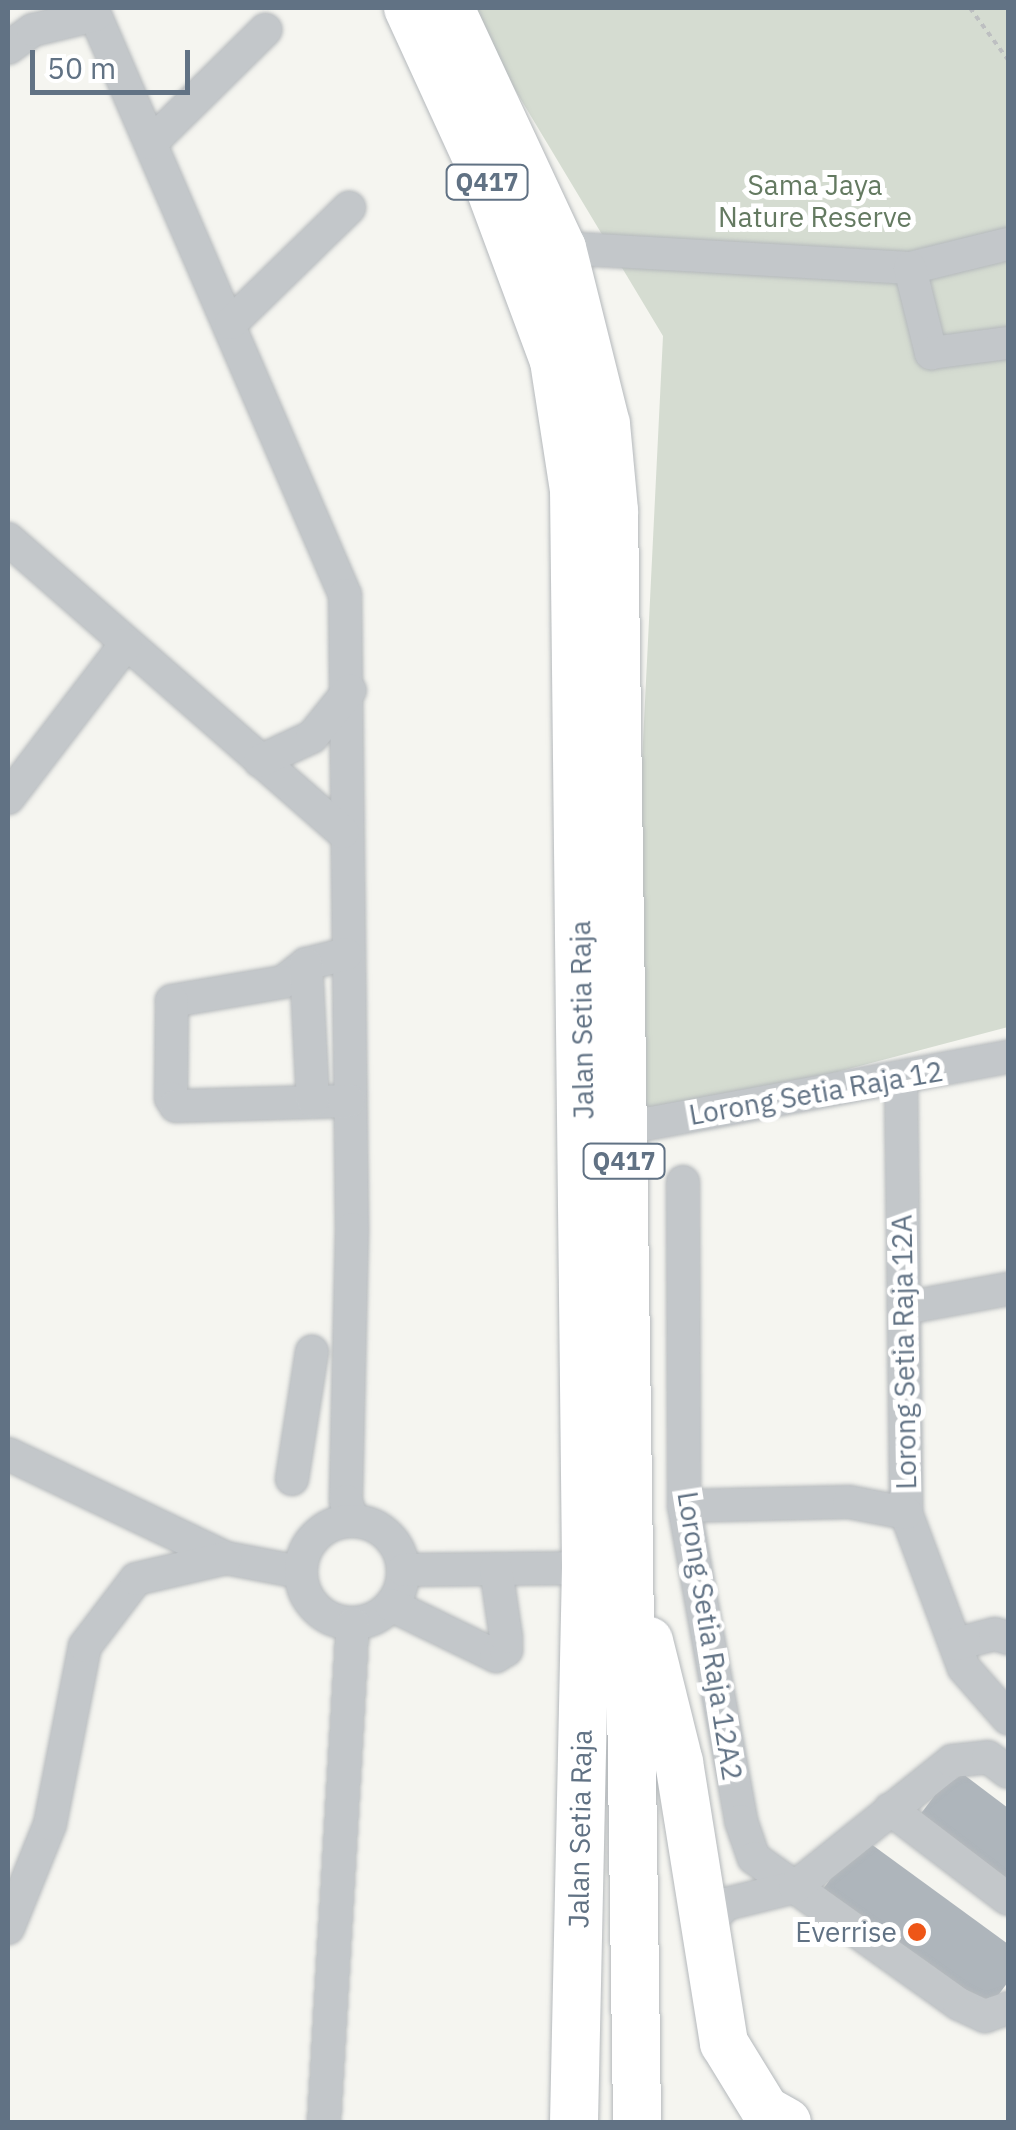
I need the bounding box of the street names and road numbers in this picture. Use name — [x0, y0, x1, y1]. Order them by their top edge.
road number: Q417 — [444, 162, 530, 202]
street label: Jalan Setia Raja — [563, 920, 601, 1120]
street label: Lorong Setia Raja 12 — [686, 1054, 946, 1132]
road number: Q417 — [582, 1141, 666, 1181]
street label: Lorong Setia Raja 12A — [885, 1214, 923, 1490]
street label: Lorong Setia Raja 12A2 — [671, 1489, 749, 1783]
street label: Jalan Setia Raja — [561, 1729, 599, 1929]

